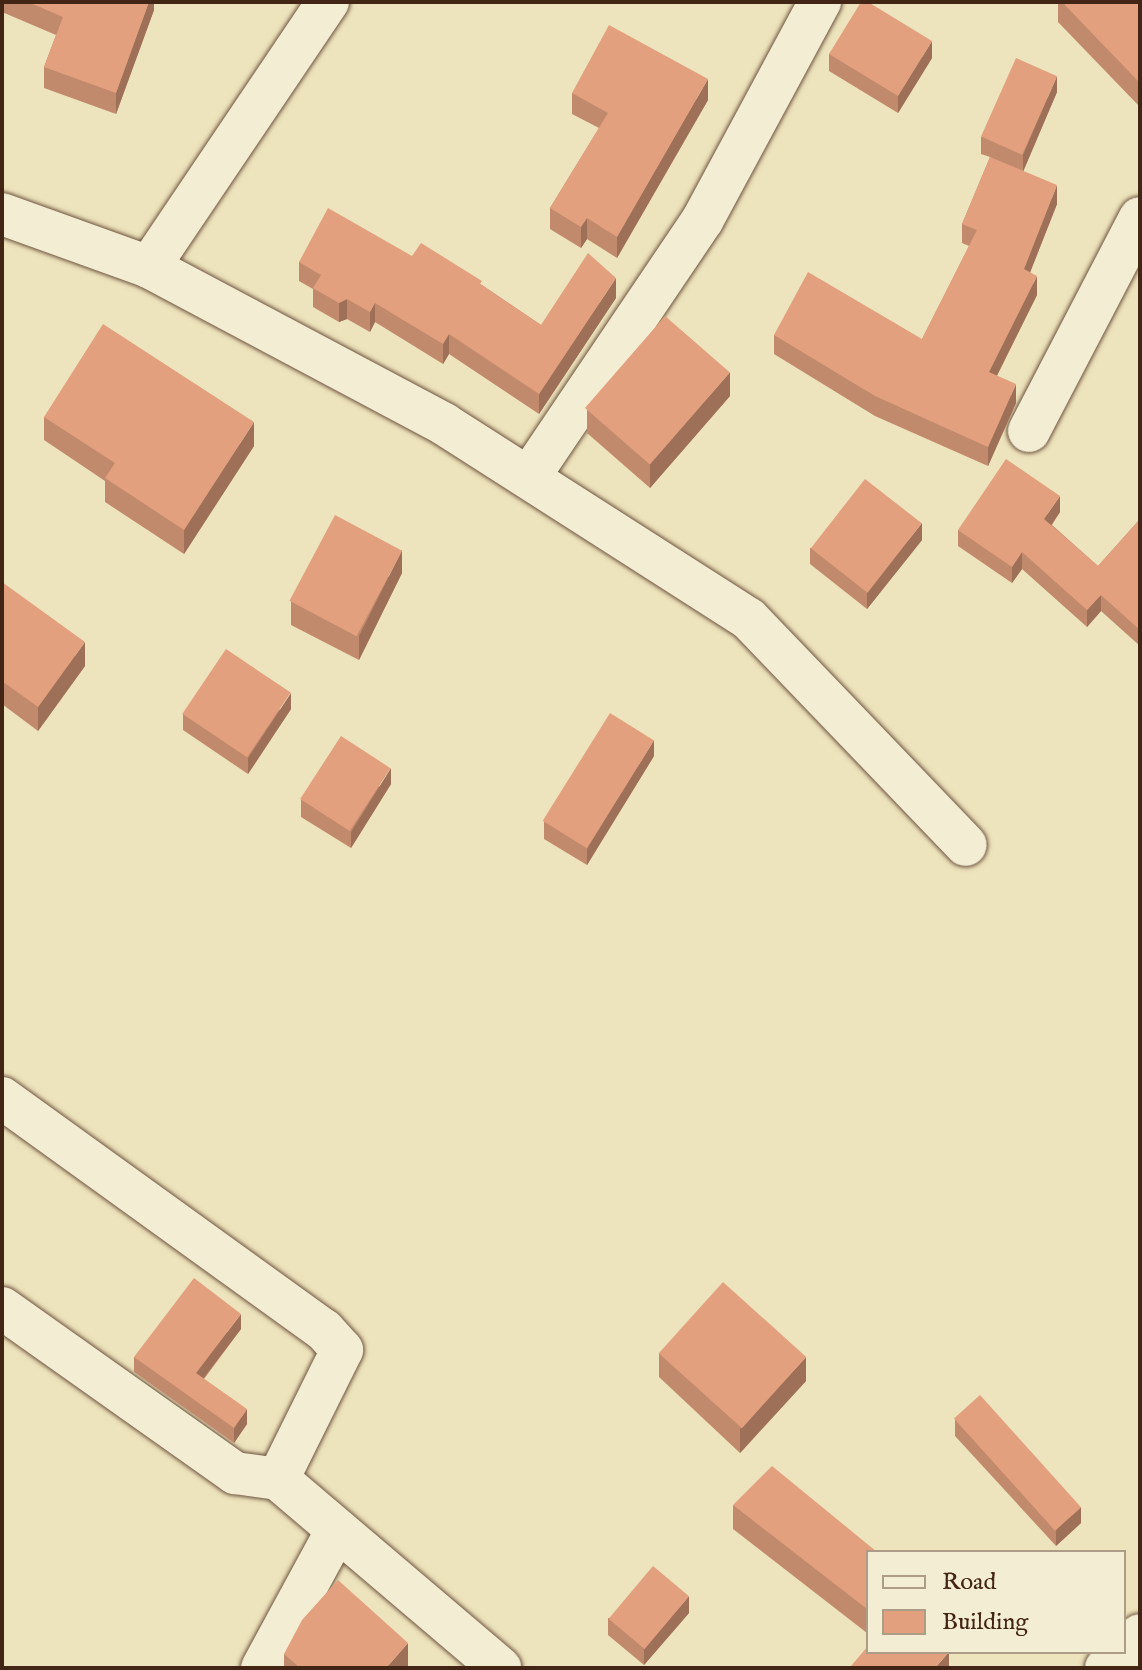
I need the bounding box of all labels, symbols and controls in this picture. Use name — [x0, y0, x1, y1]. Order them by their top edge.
legend — [866, 1550, 1126, 1654]
text: Road — [942, 1567, 996, 1598]
text: Building — [942, 1607, 1028, 1638]

